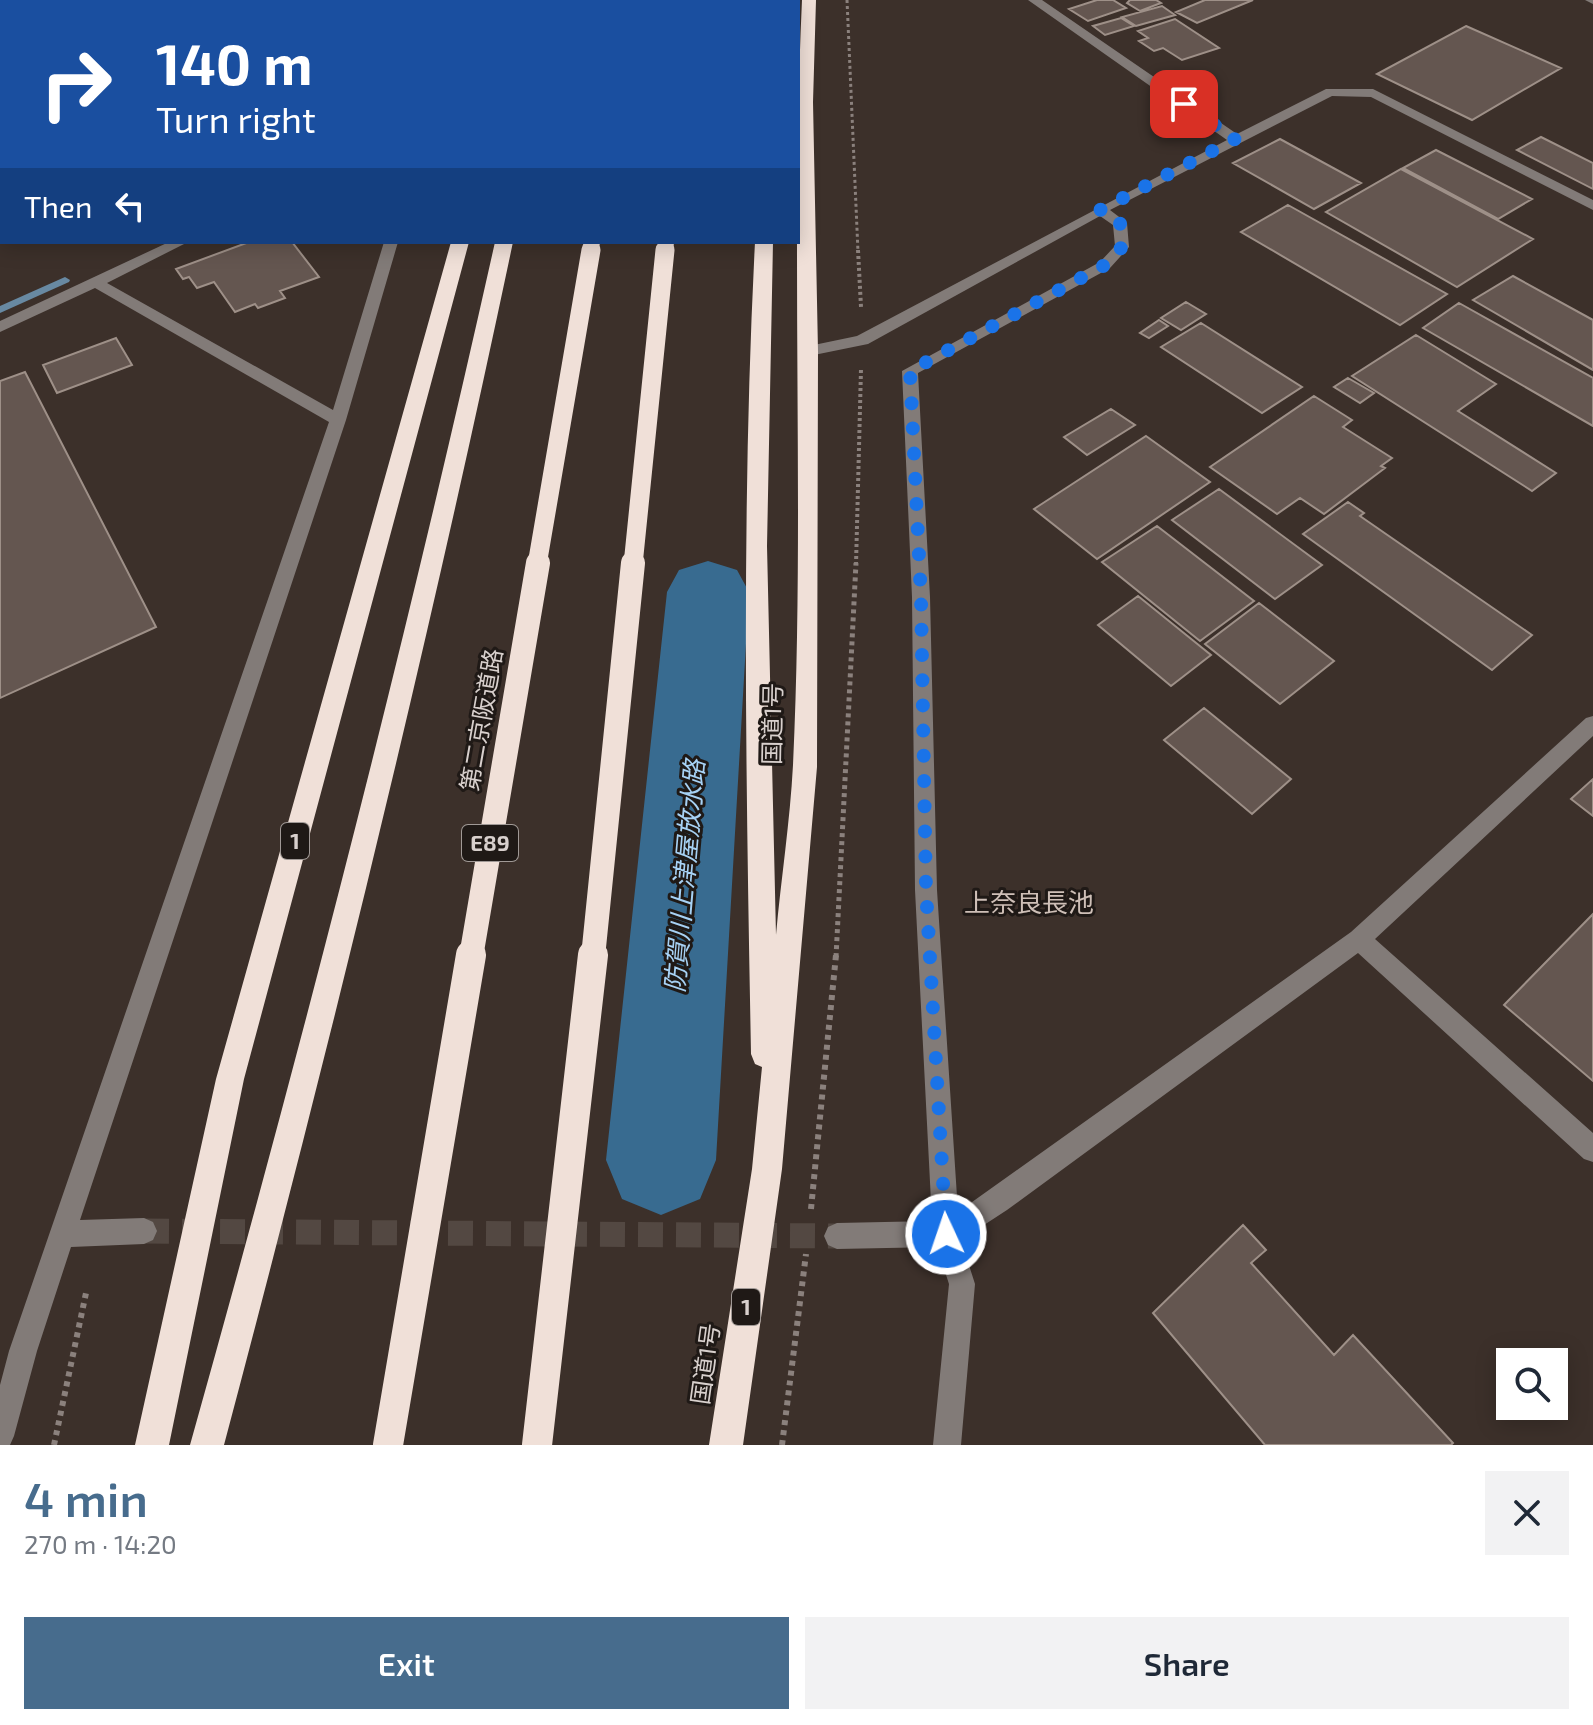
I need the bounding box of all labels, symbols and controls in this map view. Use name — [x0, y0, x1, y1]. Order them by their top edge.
text: 140 m — [156, 29, 313, 96]
icon: right — [24, 32, 128, 136]
pin — [1150, 70, 1218, 138]
icon: arrive — [1162, 82, 1206, 126]
text: Turn right — [156, 97, 316, 140]
icon: left — [108, 184, 152, 228]
text: Then — [24, 188, 92, 224]
street label: 第二京阪道路 — [454, 646, 507, 793]
street label: 国道1号 — [756, 683, 787, 765]
water label: 防賀川上津屋放水路 — [658, 756, 709, 994]
road number: 1 — [281, 823, 309, 859]
road number: E89 — [462, 825, 518, 861]
district label: 上奈良長池 — [964, 886, 1094, 917]
position arrow — [904, 1192, 988, 1276]
road number: 1 — [732, 1289, 760, 1325]
street label: 国道1号 — [684, 1321, 725, 1406]
map controls — [1496, 1348, 1568, 1420]
button: search — [1496, 1348, 1568, 1420]
text: 4 min — [24, 1469, 148, 1527]
button: close — [1485, 1471, 1569, 1555]
text: 270 m · 14:20 — [24, 1528, 177, 1559]
button: Exit — [24, 1617, 789, 1709]
button: Share — [805, 1617, 1569, 1709]

